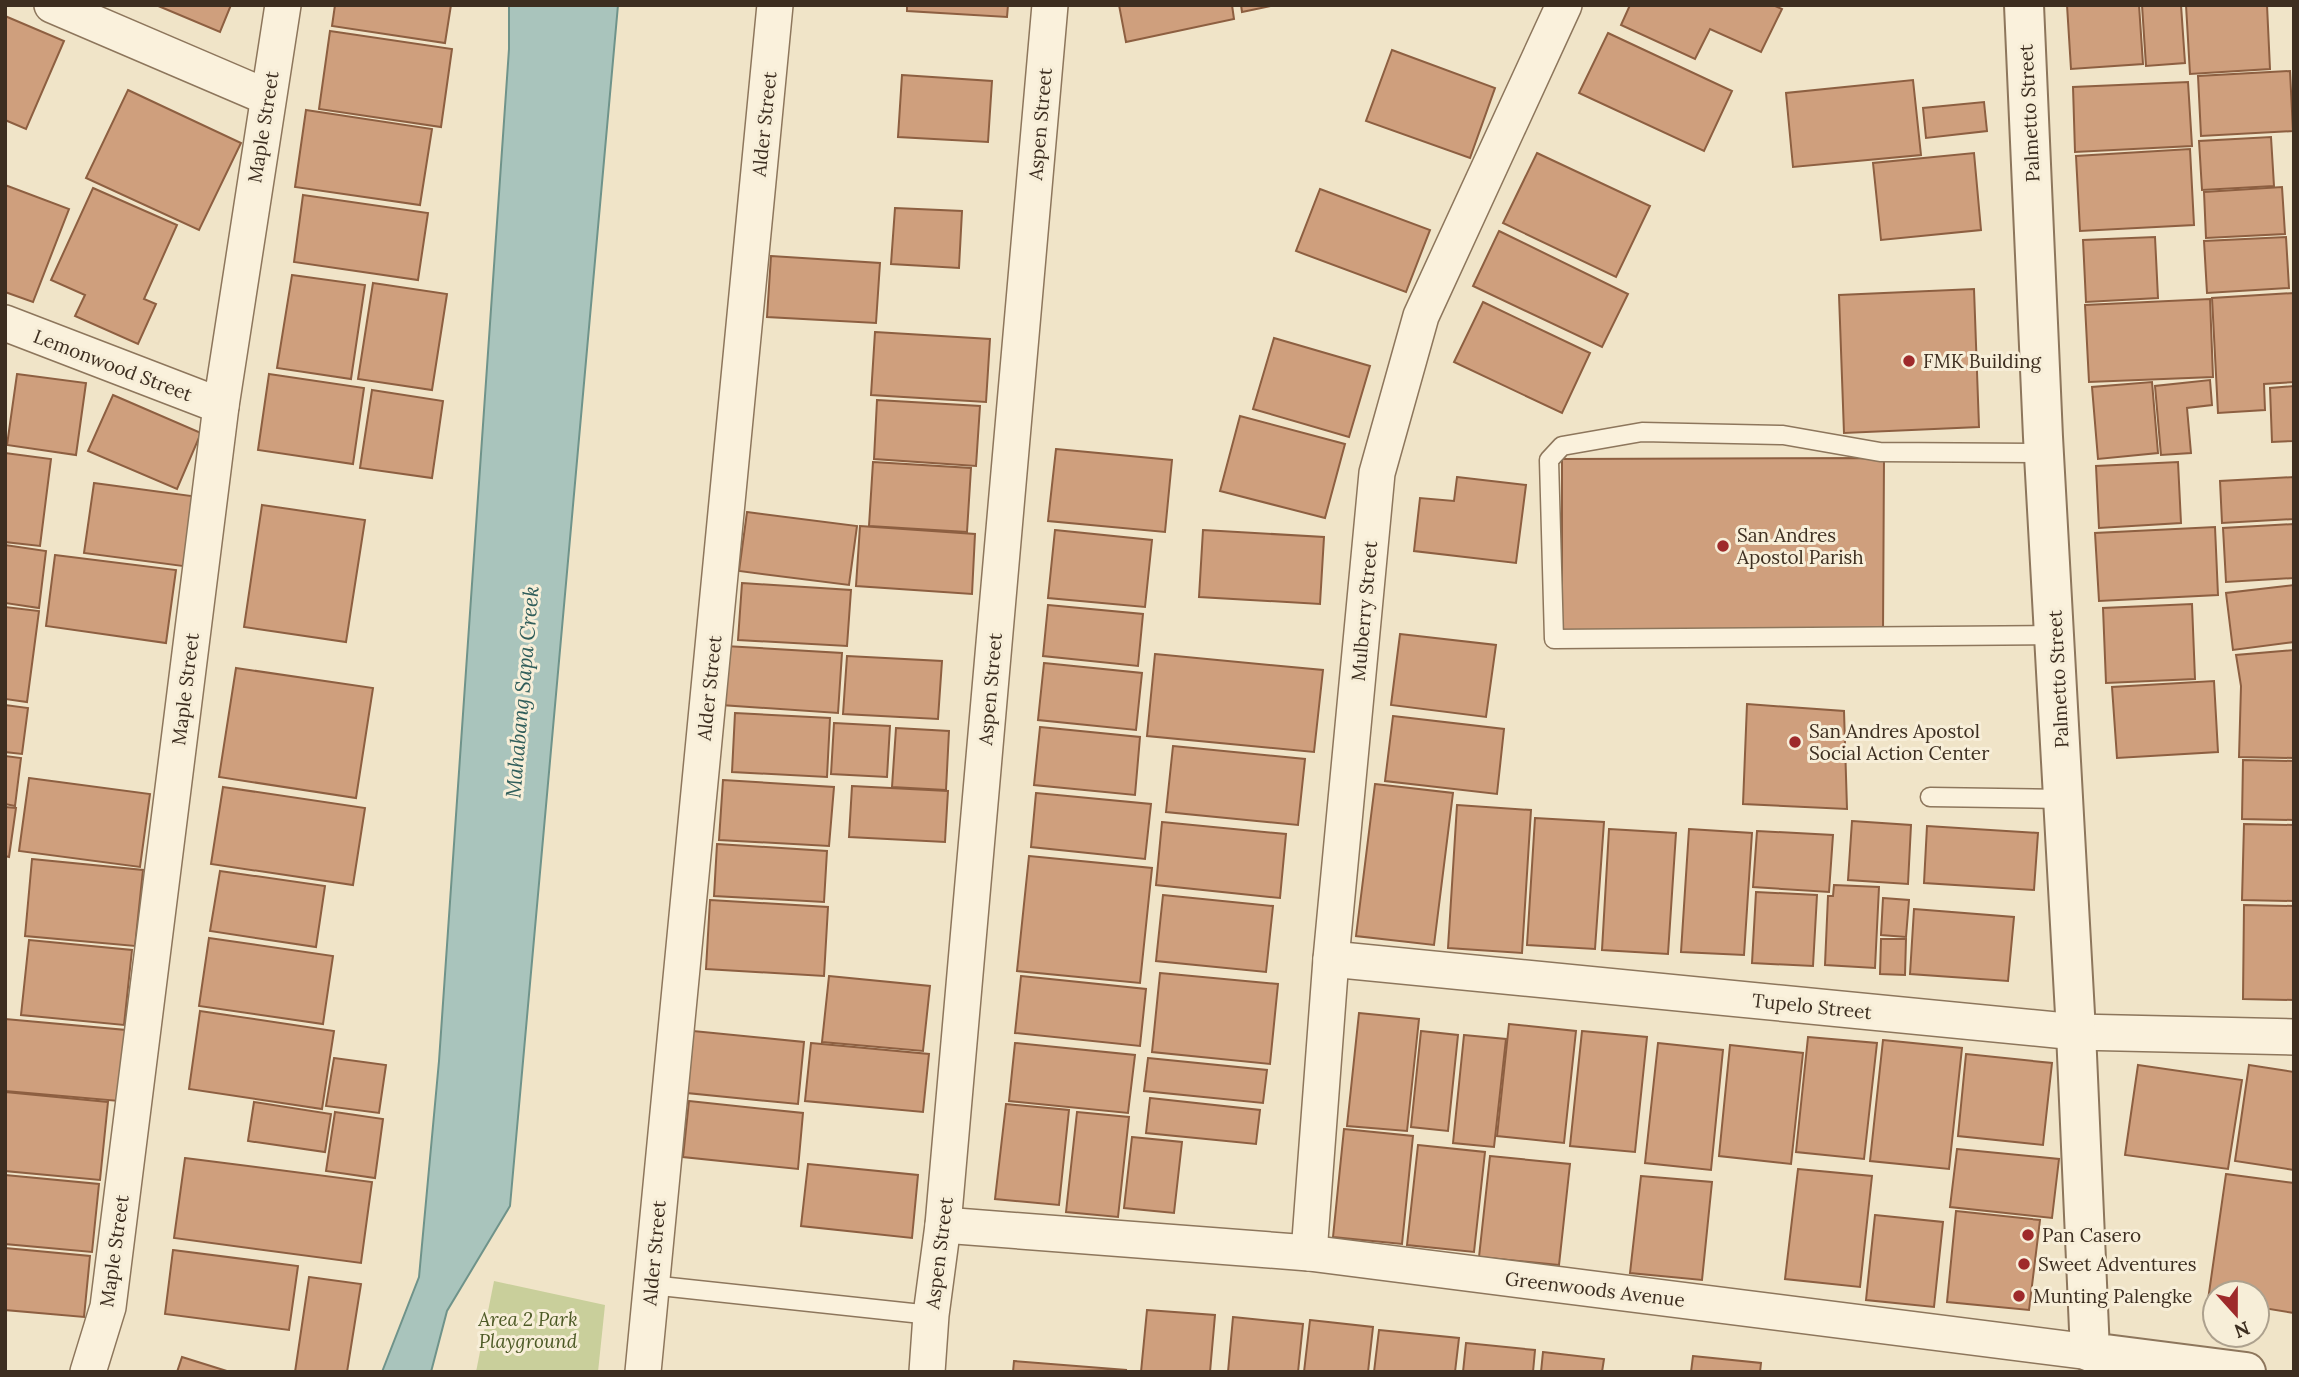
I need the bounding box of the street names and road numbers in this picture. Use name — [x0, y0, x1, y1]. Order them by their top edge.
street label: Palmetto Street — [2013, 43, 2045, 183]
street label: Aspen Street — [1023, 66, 1057, 182]
street label: Maple Street — [242, 69, 284, 185]
street label: Alder Street — [746, 69, 782, 179]
street label: Lemonwood Street — [30, 324, 196, 407]
street label: Mulberry Street — [1346, 539, 1382, 682]
street label: Palmetto Street — [2042, 609, 2074, 749]
street label: Maple Street — [166, 631, 204, 747]
street label: Aspen Street — [973, 631, 1007, 747]
street label: Alder Street — [691, 633, 727, 743]
street label: Tupelo Street — [1751, 988, 1874, 1024]
street label: Maple Street — [94, 1193, 134, 1309]
street label: Aspen Street — [920, 1195, 958, 1311]
street label: Alder Street — [637, 1199, 671, 1308]
street label: Greenwoods Avenue — [1504, 1266, 1686, 1312]

